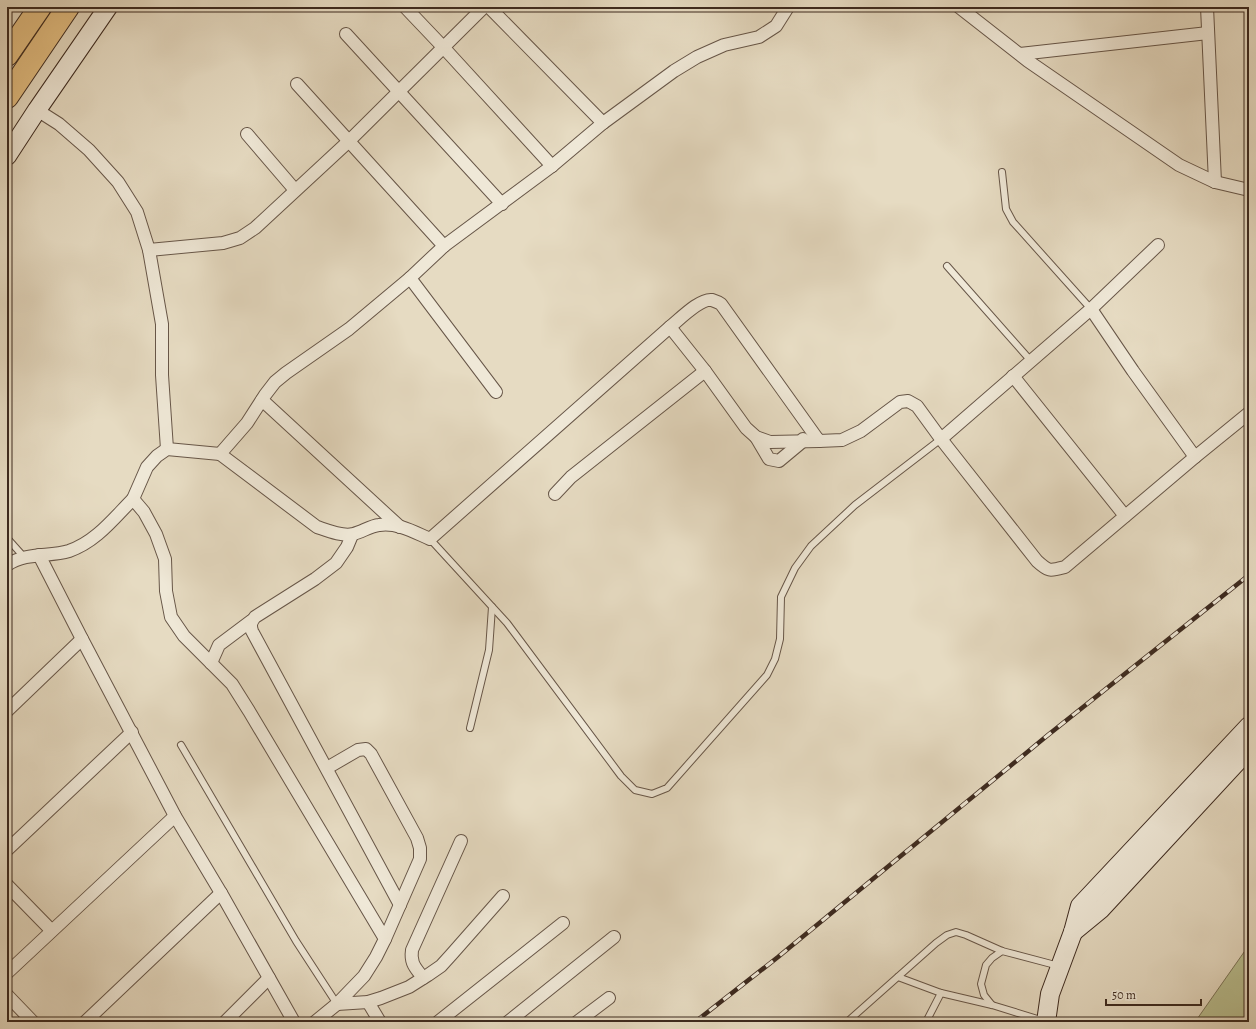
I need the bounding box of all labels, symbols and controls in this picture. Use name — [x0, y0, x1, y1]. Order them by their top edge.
scale bar — [1106, 981, 1201, 1007]
text: 50 m — [1112, 987, 1136, 1003]

